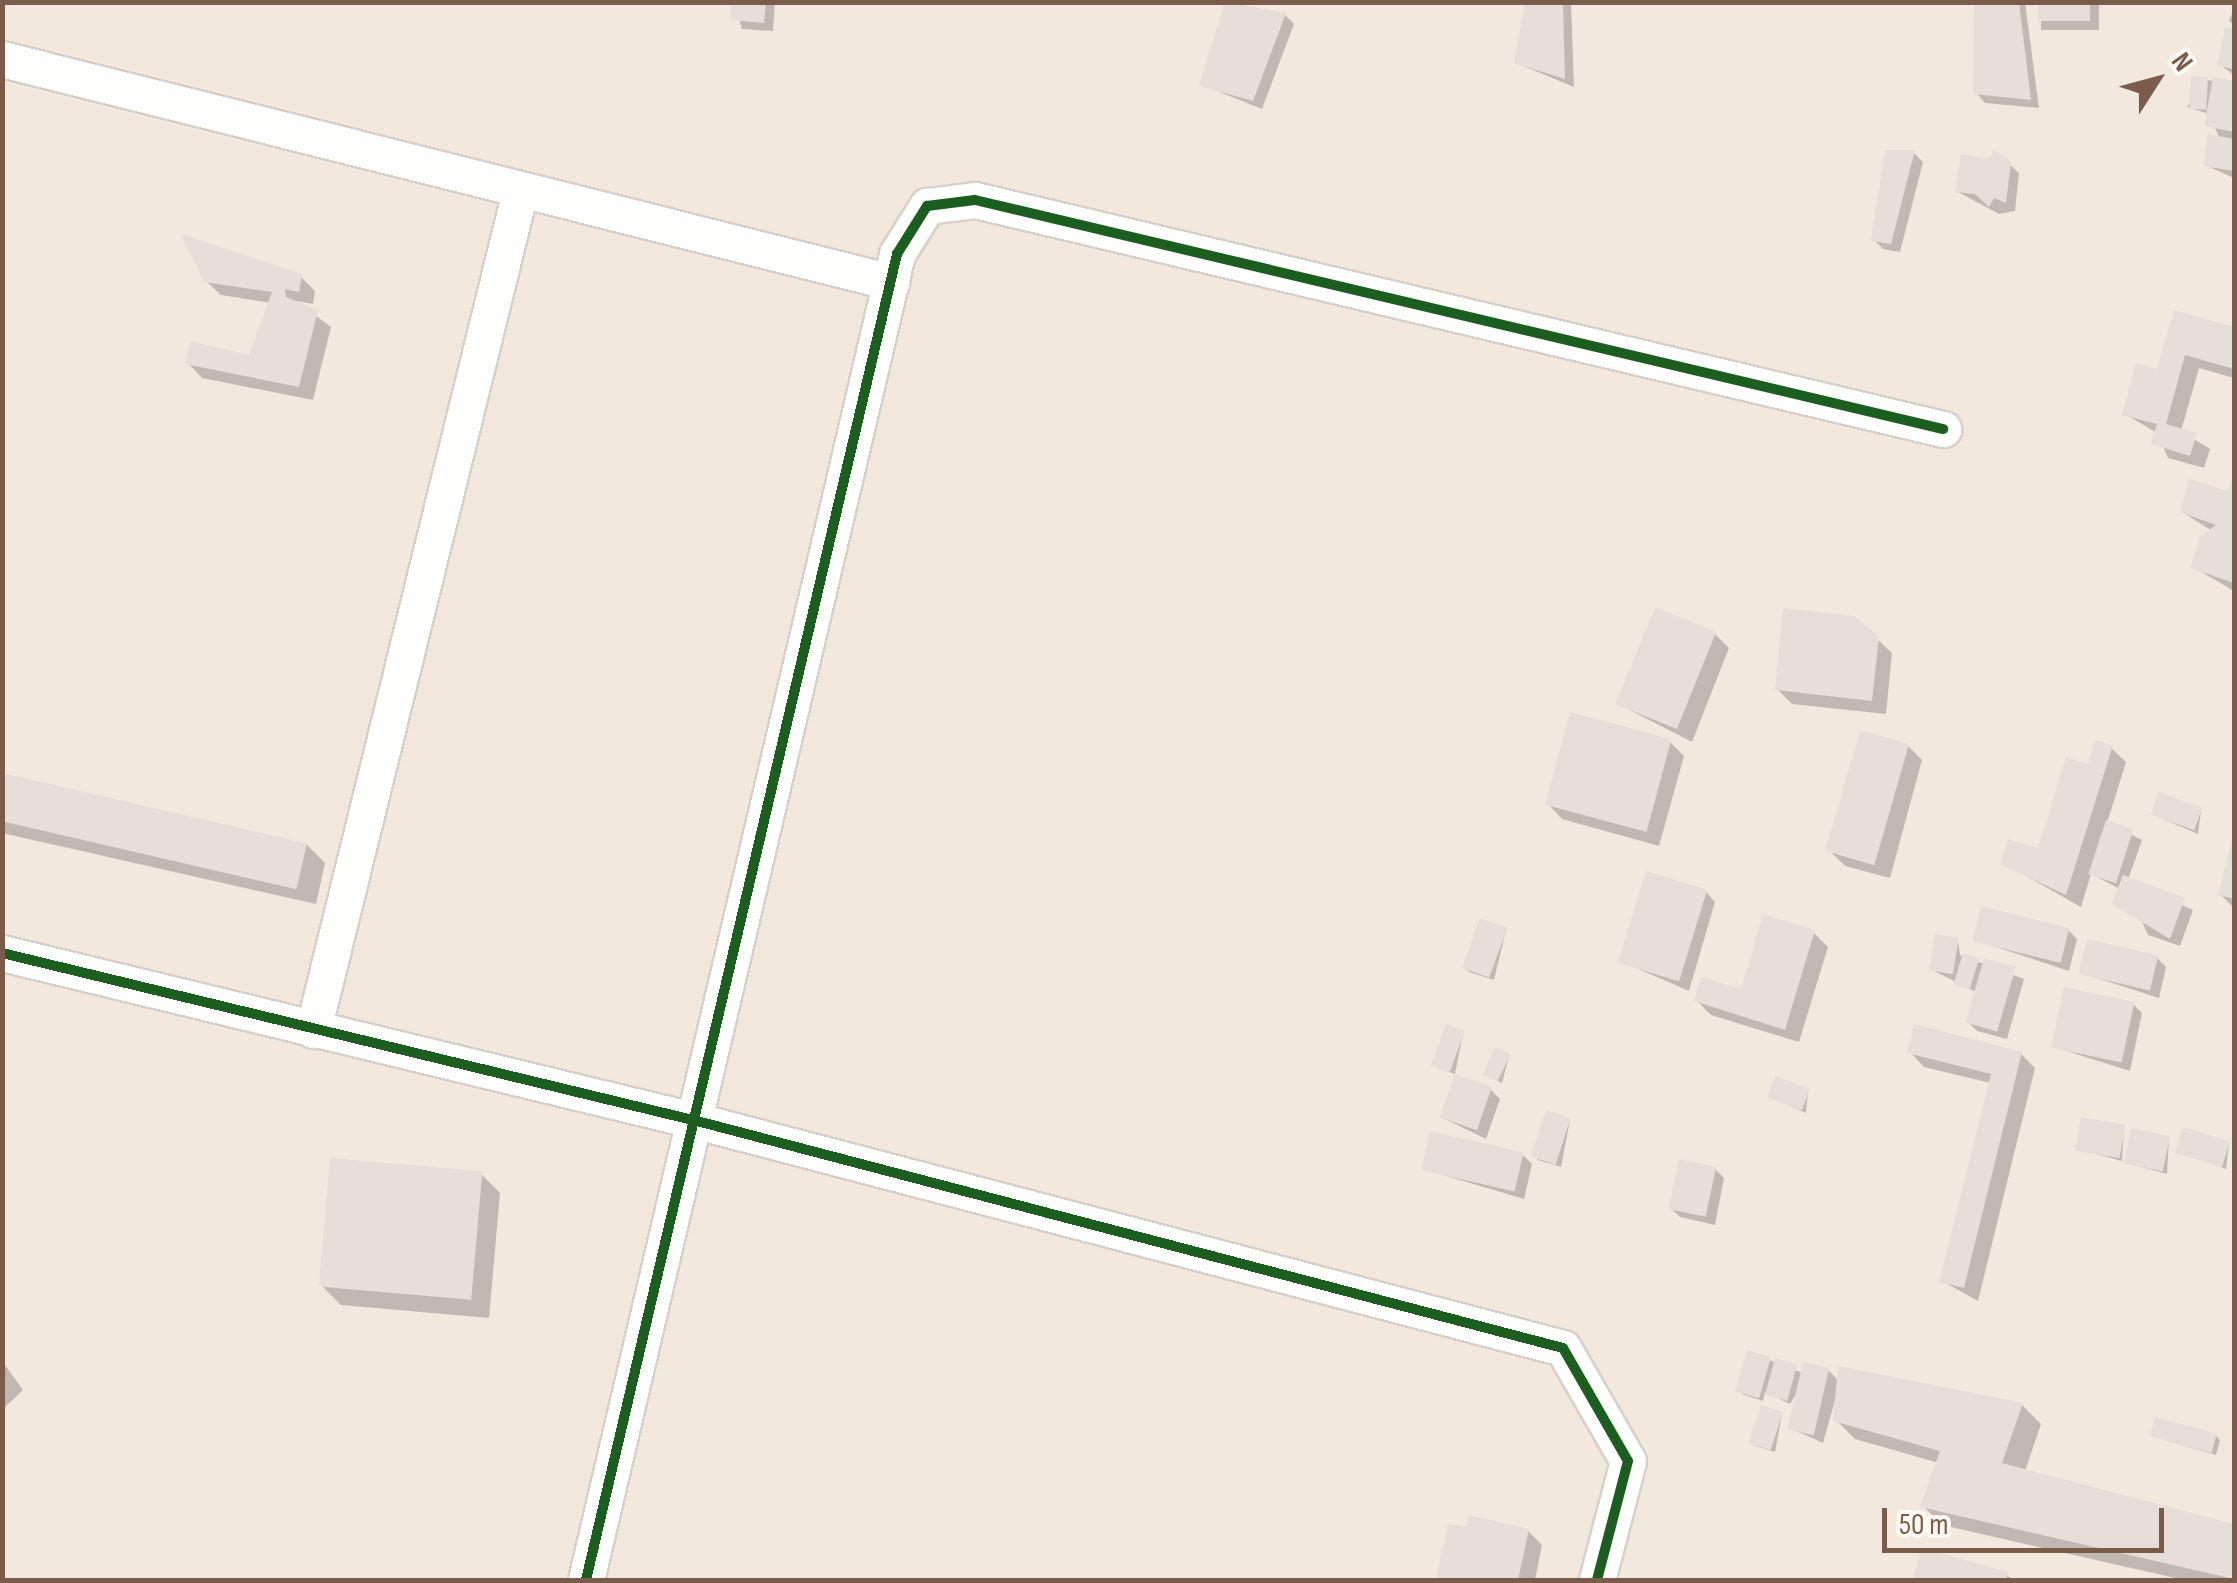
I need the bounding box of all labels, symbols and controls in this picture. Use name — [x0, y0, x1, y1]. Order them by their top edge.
north arrow — [2107, 30, 2207, 130]
text: N — [2164, 46, 2199, 78]
scale bar — [1887, 1488, 2170, 1550]
text: 50 m — [1899, 1507, 1948, 1543]

